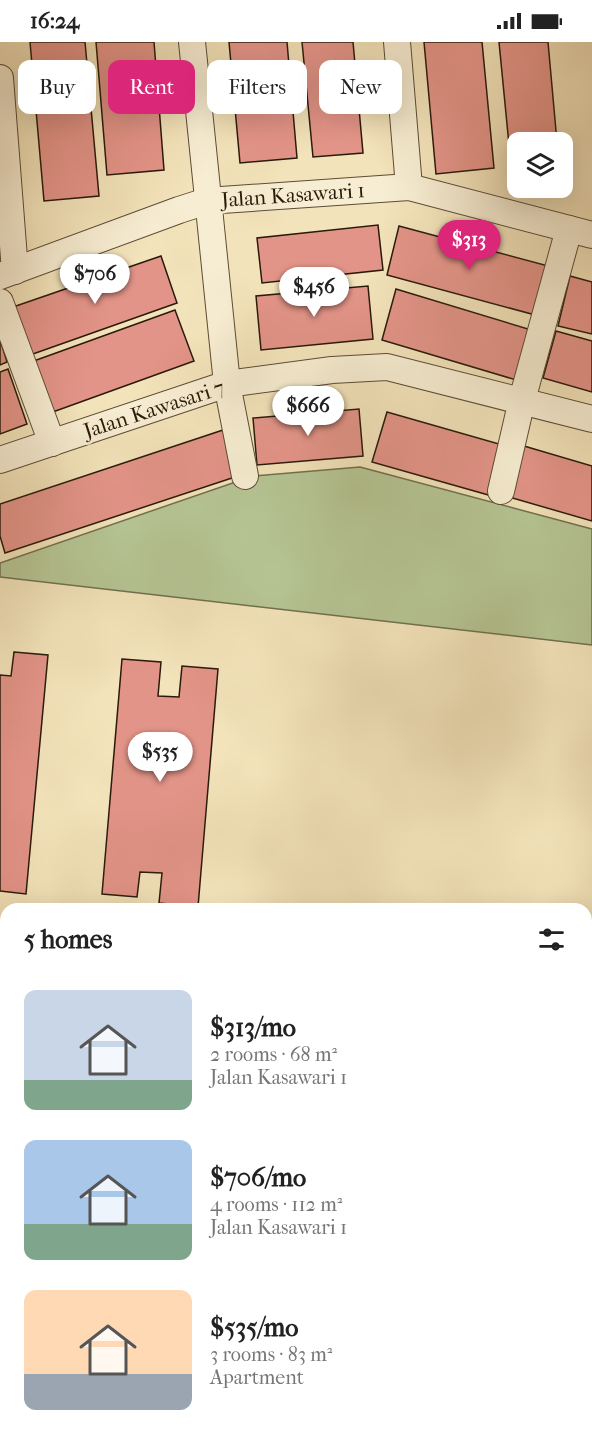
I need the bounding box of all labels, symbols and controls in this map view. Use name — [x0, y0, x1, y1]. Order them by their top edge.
text: 16:24 — [30, 8, 79, 34]
chip: Buy — [18, 60, 96, 114]
chip: Rent — [108, 60, 195, 114]
chip: Filters — [207, 60, 307, 114]
chip: New — [319, 60, 402, 114]
map controls — [507, 132, 573, 198]
button: layers — [507, 132, 573, 198]
street label: Jalan Kasawari 1 — [218, 178, 366, 212]
pin: $313 — [433, 220, 505, 271]
text: $313 — [452, 228, 486, 251]
pin: $706 — [59, 254, 131, 305]
text: $706 — [74, 262, 116, 285]
pin: $456 — [278, 267, 350, 318]
text: $456 — [293, 275, 335, 298]
street label: Jalan Kawasari 7 — [79, 375, 227, 444]
pin: $666 — [272, 386, 344, 437]
text: $666 — [286, 394, 330, 417]
pin: $535 — [124, 732, 196, 783]
text: $535 — [142, 740, 178, 763]
icon: filters — [535, 923, 568, 956]
text: 5 homes — [24, 924, 112, 955]
text: $313/mo — [210, 1012, 296, 1043]
icon: home — [72, 1014, 144, 1086]
text: 2 rooms · 68 m² — [210, 1043, 337, 1066]
text: Jalan Kasawari 1 — [210, 1066, 347, 1089]
text: $706/mo — [210, 1162, 306, 1193]
icon: home — [72, 1164, 144, 1236]
text: 4 rooms · 112 m² — [210, 1193, 342, 1216]
text: Jalan Kasawari 1 — [210, 1216, 347, 1239]
text: $535/mo — [210, 1312, 298, 1343]
icon: home — [72, 1314, 144, 1386]
text: 3 rooms · 83 m² — [210, 1343, 333, 1366]
text: Apartment — [210, 1366, 304, 1389]

